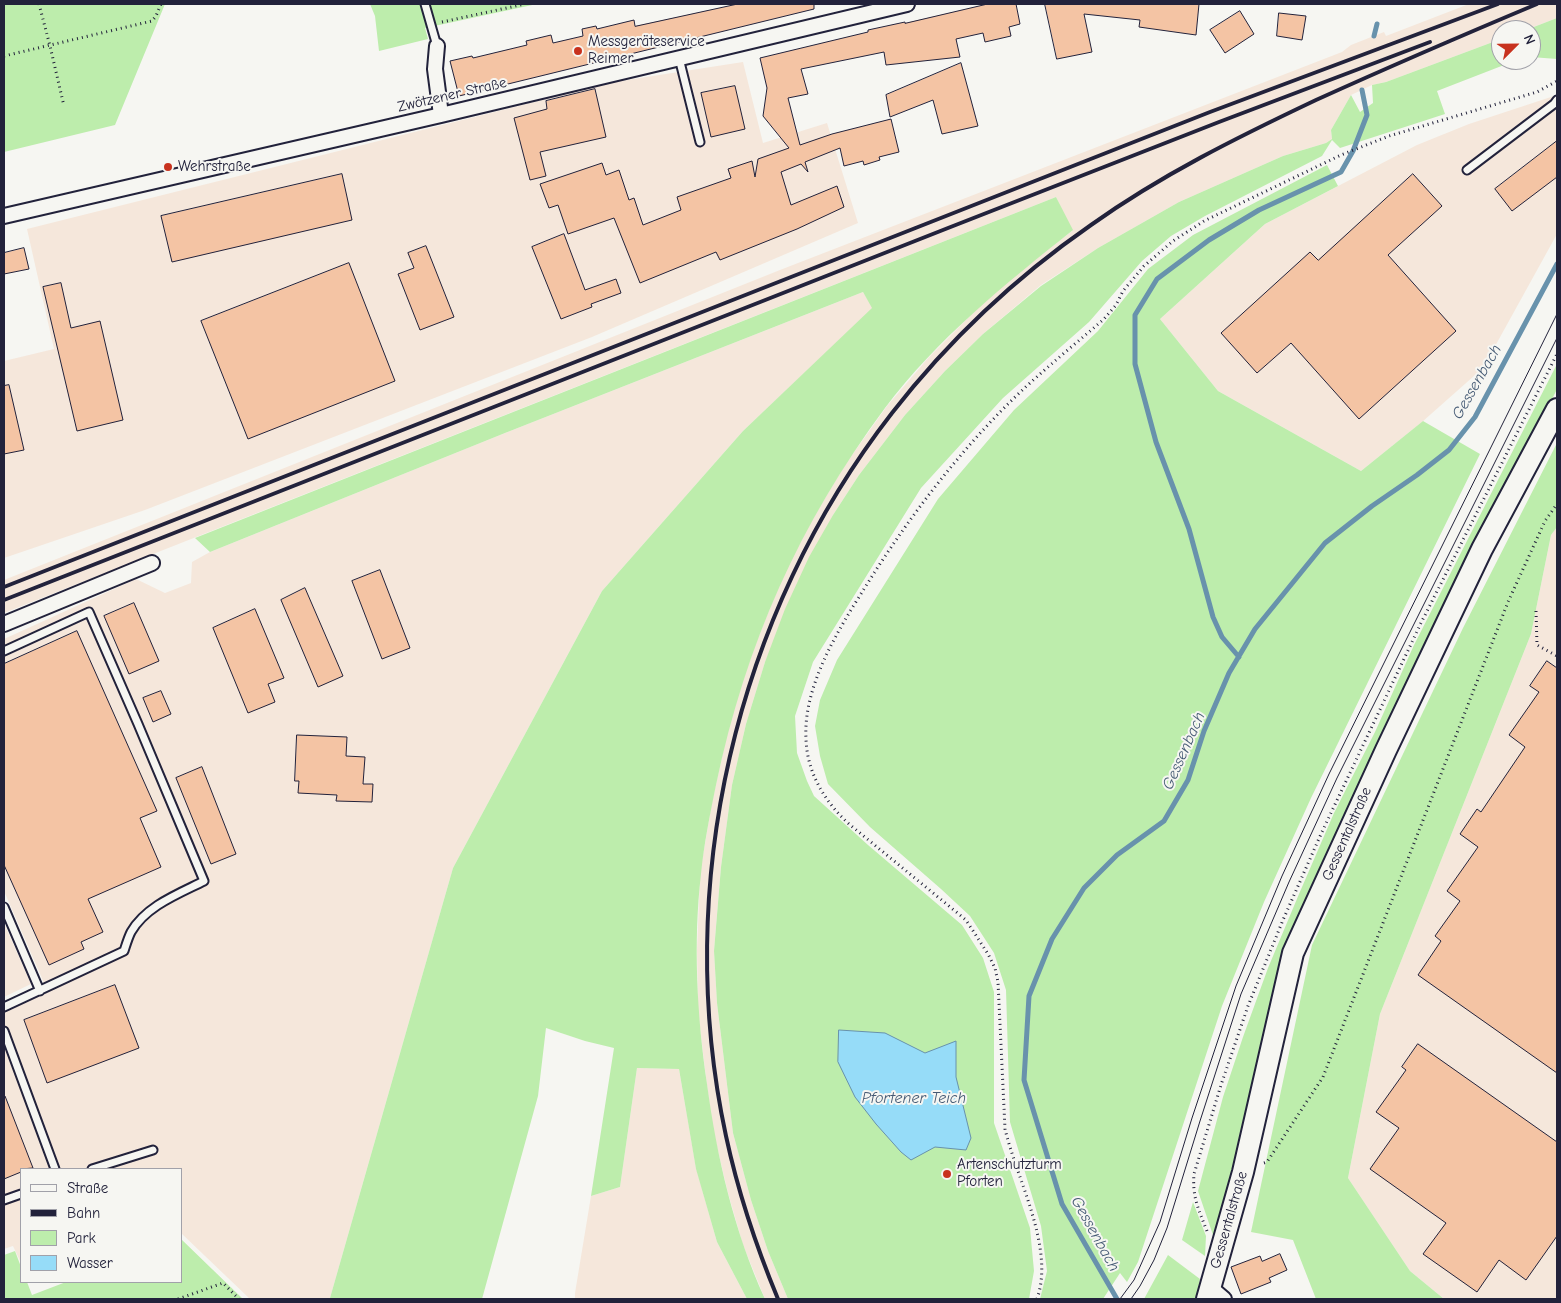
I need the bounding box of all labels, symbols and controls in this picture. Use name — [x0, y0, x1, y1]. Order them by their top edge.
north arrow — [1491, 20, 1541, 70]
text: N — [1520, 32, 1539, 47]
place label: Messgeräteservice Reimer — [588, 33, 705, 68]
marker: Messgeräteservice Reimer — [572, 45, 584, 57]
street label: Zwötzener Straße — [396, 74, 508, 116]
place label: Wehrstraße — [178, 158, 251, 176]
marker: Wehrstraße — [162, 161, 174, 173]
water label: Gessenbach — [1448, 341, 1506, 423]
water label: Gessenbach — [1158, 709, 1210, 793]
street label: Gessentalstraße — [1318, 784, 1376, 884]
water label: Pfortener Teich — [862, 1088, 966, 1108]
place label: Artenschutzturm Pforten — [957, 1156, 1062, 1191]
legend — [20, 1168, 182, 1283]
marker: Artenschutzturm Pforten — [941, 1168, 953, 1180]
street label: Gessentalstraße — [1206, 1169, 1252, 1271]
text: Straße — [67, 1179, 108, 1197]
water label: Gessenbach — [1067, 1193, 1123, 1275]
text: Bahn — [67, 1204, 100, 1222]
text: Park — [67, 1229, 96, 1247]
text: Wasser — [67, 1254, 113, 1272]

